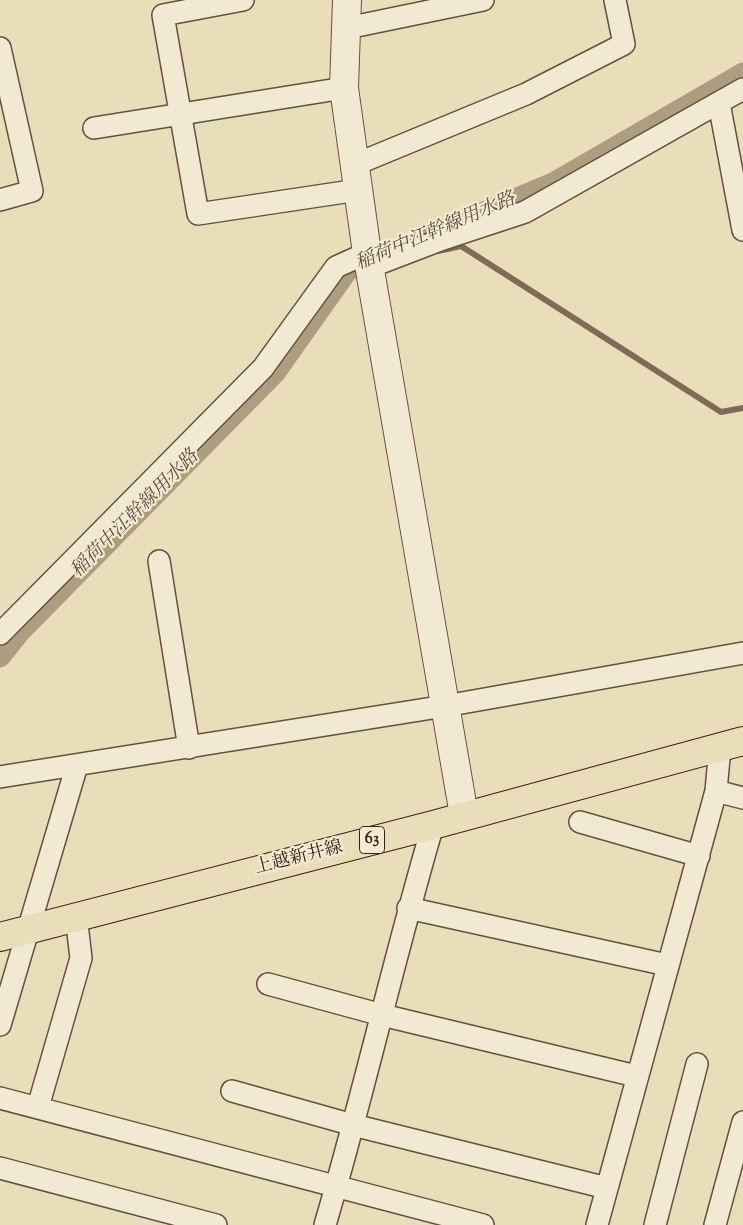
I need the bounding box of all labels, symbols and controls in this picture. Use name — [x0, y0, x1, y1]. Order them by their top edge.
water label: 稲荷中江幹線用水路 — [353, 189, 519, 277]
water label: 稲荷中江幹線用水路 — [67, 446, 205, 584]
road number: 63 — [360, 826, 384, 854]
street label: 上越新井線 — [253, 838, 345, 880]

